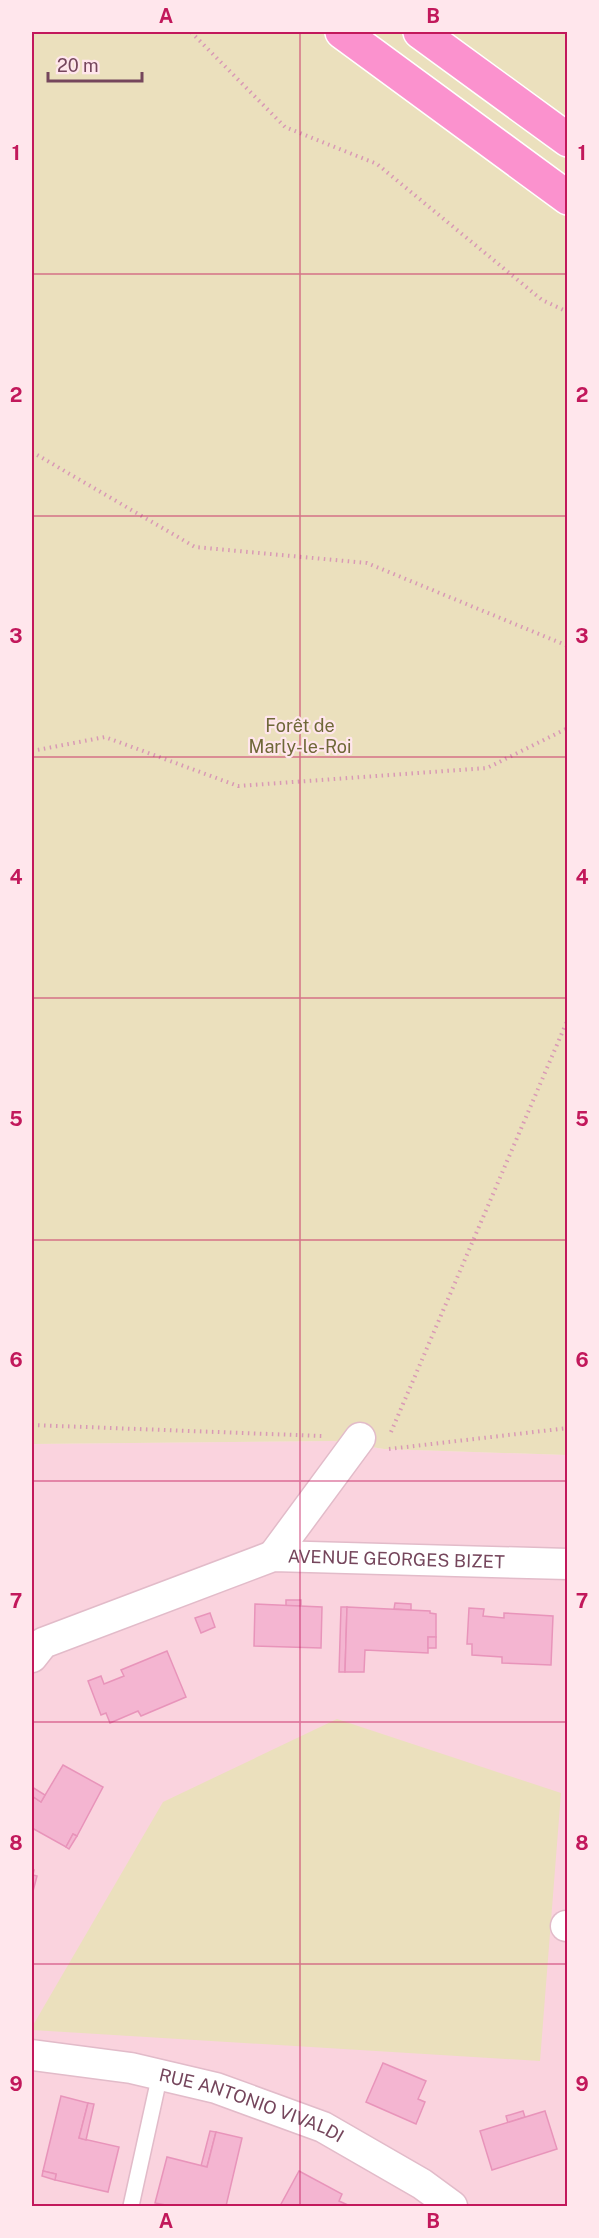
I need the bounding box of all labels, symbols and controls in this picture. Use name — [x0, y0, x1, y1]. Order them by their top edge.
text: A — [159, 4, 173, 28]
text: B — [426, 4, 440, 28]
scale bar — [48, 45, 142, 83]
text: 20 m — [57, 55, 99, 76]
text: 1 — [12, 141, 20, 165]
text: 1 — [578, 141, 586, 165]
text: 2 — [10, 383, 22, 407]
text: 2 — [576, 383, 588, 407]
text: 3 — [9, 624, 23, 648]
text: 3 — [575, 624, 589, 648]
park label: Forêt de Marly-le-Roi — [249, 715, 351, 757]
text: 4 — [9, 865, 23, 889]
text: 4 — [575, 865, 589, 889]
text: 5 — [9, 1107, 23, 1131]
text: 5 — [575, 1107, 589, 1131]
text: 6 — [9, 1348, 23, 1372]
text: 6 — [575, 1348, 589, 1372]
street label: AVENUE GEORGES BIZET — [287, 1545, 505, 1572]
text: 7 — [10, 1589, 22, 1613]
text: 7 — [576, 1589, 588, 1613]
text: 8 — [9, 1831, 23, 1855]
text: 8 — [575, 1831, 589, 1855]
street label: RUE ANTONIO VIVALDI — [157, 2064, 348, 2147]
text: 9 — [9, 2072, 23, 2096]
text: 9 — [575, 2072, 589, 2096]
text: A — [159, 2209, 173, 2233]
text: B — [426, 2209, 440, 2233]

